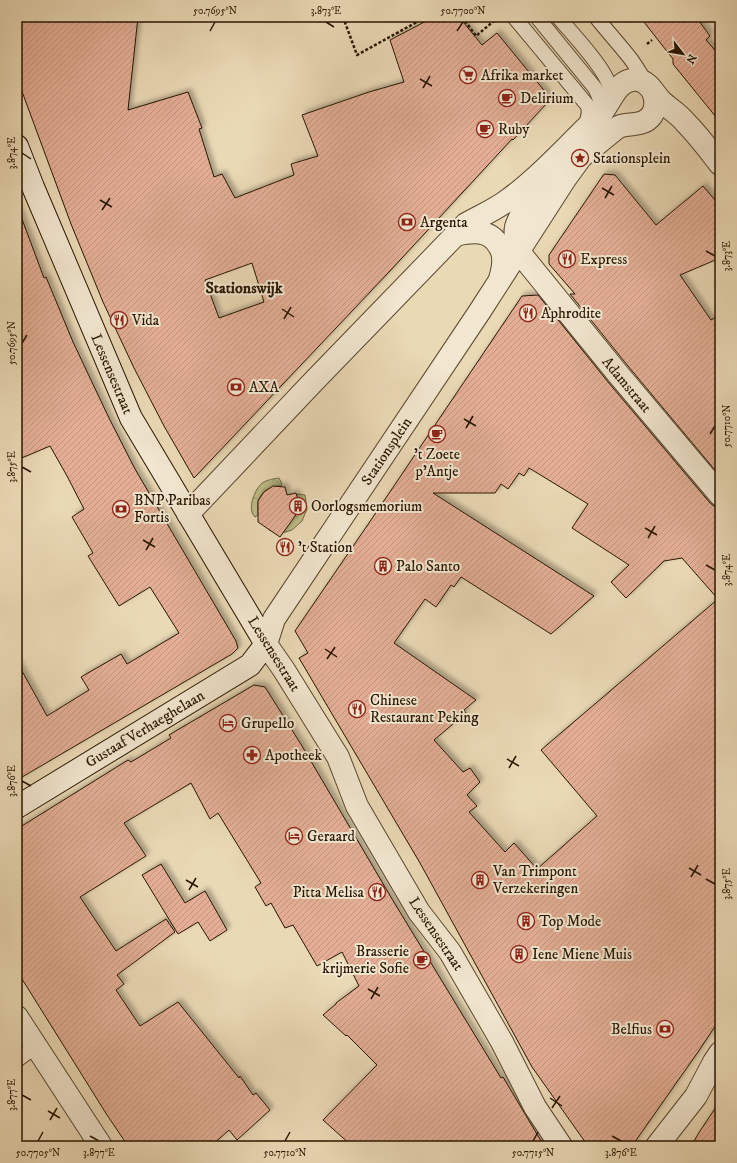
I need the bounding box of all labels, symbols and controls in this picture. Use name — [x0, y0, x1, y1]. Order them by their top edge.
text: 50.7695°N — [193, 5, 237, 17]
text: 3.873°E — [311, 5, 341, 17]
text: 50.7700°N — [441, 5, 485, 17]
north arrow — [663, 34, 703, 74]
text: N — [682, 51, 699, 66]
supermarket icon: Afrika market — [458, 65, 478, 85]
place label: Afrika market — [481, 66, 563, 85]
cafe icon: Delirium — [497, 88, 517, 108]
place label: Delirium — [520, 89, 574, 108]
cafe icon: Ruby — [475, 119, 495, 139]
place label: Ruby — [498, 120, 530, 139]
text: 3.874°E — [6, 137, 18, 169]
place icon: Stationsplein — [570, 148, 590, 168]
place label: Stationsplein — [593, 149, 671, 168]
bank icon: Argenta — [397, 212, 417, 232]
place label: Argenta — [420, 213, 468, 232]
text: 3.873°E — [721, 241, 733, 271]
restaurant icon: Express — [557, 249, 577, 269]
place label: Express — [580, 250, 627, 269]
district label: Stationswijk — [205, 278, 284, 298]
restaurant icon: Aphrodite — [518, 303, 538, 323]
place label: Aphrodite — [541, 304, 601, 323]
restaurant icon: Vida — [109, 310, 129, 330]
place label: Vida — [131, 311, 160, 330]
text: 50.7695°N — [6, 321, 18, 365]
street label: Lessensestraat — [87, 331, 138, 417]
street label: Adamstraat — [598, 353, 656, 417]
bank icon: AXA — [226, 377, 246, 397]
place label: AXA — [249, 378, 279, 397]
text: 50.7710°N — [721, 404, 733, 448]
street label: Stationsplein — [357, 413, 416, 489]
cafe icon: 't Zoete p'Antje — [427, 424, 447, 444]
place label: 't Zoete p'Antje — [414, 445, 460, 481]
text: 3.875°E — [6, 451, 18, 483]
place label: BNP Paribas Fortis — [134, 491, 211, 527]
building icon: Oorlogsmemorium — [288, 496, 308, 516]
place label: Oorlogsmemorium — [311, 497, 422, 516]
bank icon: BNP Paribas Fortis — [111, 499, 131, 519]
restaurant icon: 't Station — [275, 537, 295, 557]
place label: 't Station — [298, 538, 353, 557]
text: 3.874°E — [721, 554, 733, 586]
building icon: Palo Santo — [373, 556, 393, 576]
place label: Palo Santo — [396, 557, 460, 576]
street label: Lessensestraat — [243, 613, 305, 695]
street label: Gustaaf Verhaeghelaan — [82, 686, 208, 772]
place label: Chinese Restaurant Peking — [370, 691, 479, 727]
restaurant icon: Chinese Restaurant Peking — [347, 699, 367, 719]
hotel icon: Grupello — [218, 713, 238, 733]
place label: Grupello — [241, 714, 294, 733]
pharmacy icon: Apotheek — [242, 745, 262, 765]
place label: Apotheek — [265, 746, 322, 765]
text: 3.876°E — [6, 765, 18, 797]
hotel icon: Geraard — [284, 826, 304, 846]
place label: Geraard — [307, 827, 356, 846]
place label: Van Trimpont Verzekeringen — [492, 862, 579, 898]
text: 3.875°E — [721, 868, 733, 900]
building icon: Van Trimpont Verzekeringen — [470, 870, 490, 890]
restaurant icon: Pitta Melisa — [367, 882, 387, 902]
place label: Pitta Melisa — [293, 883, 365, 902]
street label: Lessensestraat — [404, 893, 468, 975]
building icon: Top Mode — [516, 911, 536, 931]
place label: Top Mode — [539, 912, 601, 931]
place label: Brasserie krijmerie Sofie — [322, 942, 409, 978]
building icon: Iene Miene Muis — [509, 944, 529, 964]
place label: Iene Miene Muis — [532, 945, 632, 964]
cafe icon: Brasserie krijmerie Sofie — [412, 950, 432, 970]
bank icon: Belfius — [655, 1019, 675, 1039]
place label: Belfius — [611, 1020, 652, 1039]
text: 3.877°E — [6, 1079, 18, 1111]
text: 50.7705°N — [16, 1147, 60, 1159]
text: 3.877°E — [83, 1147, 115, 1159]
text: 50.7710°N — [263, 1147, 307, 1159]
text: 50.7715°N — [512, 1147, 554, 1159]
text: 3.876°E — [605, 1147, 637, 1159]

